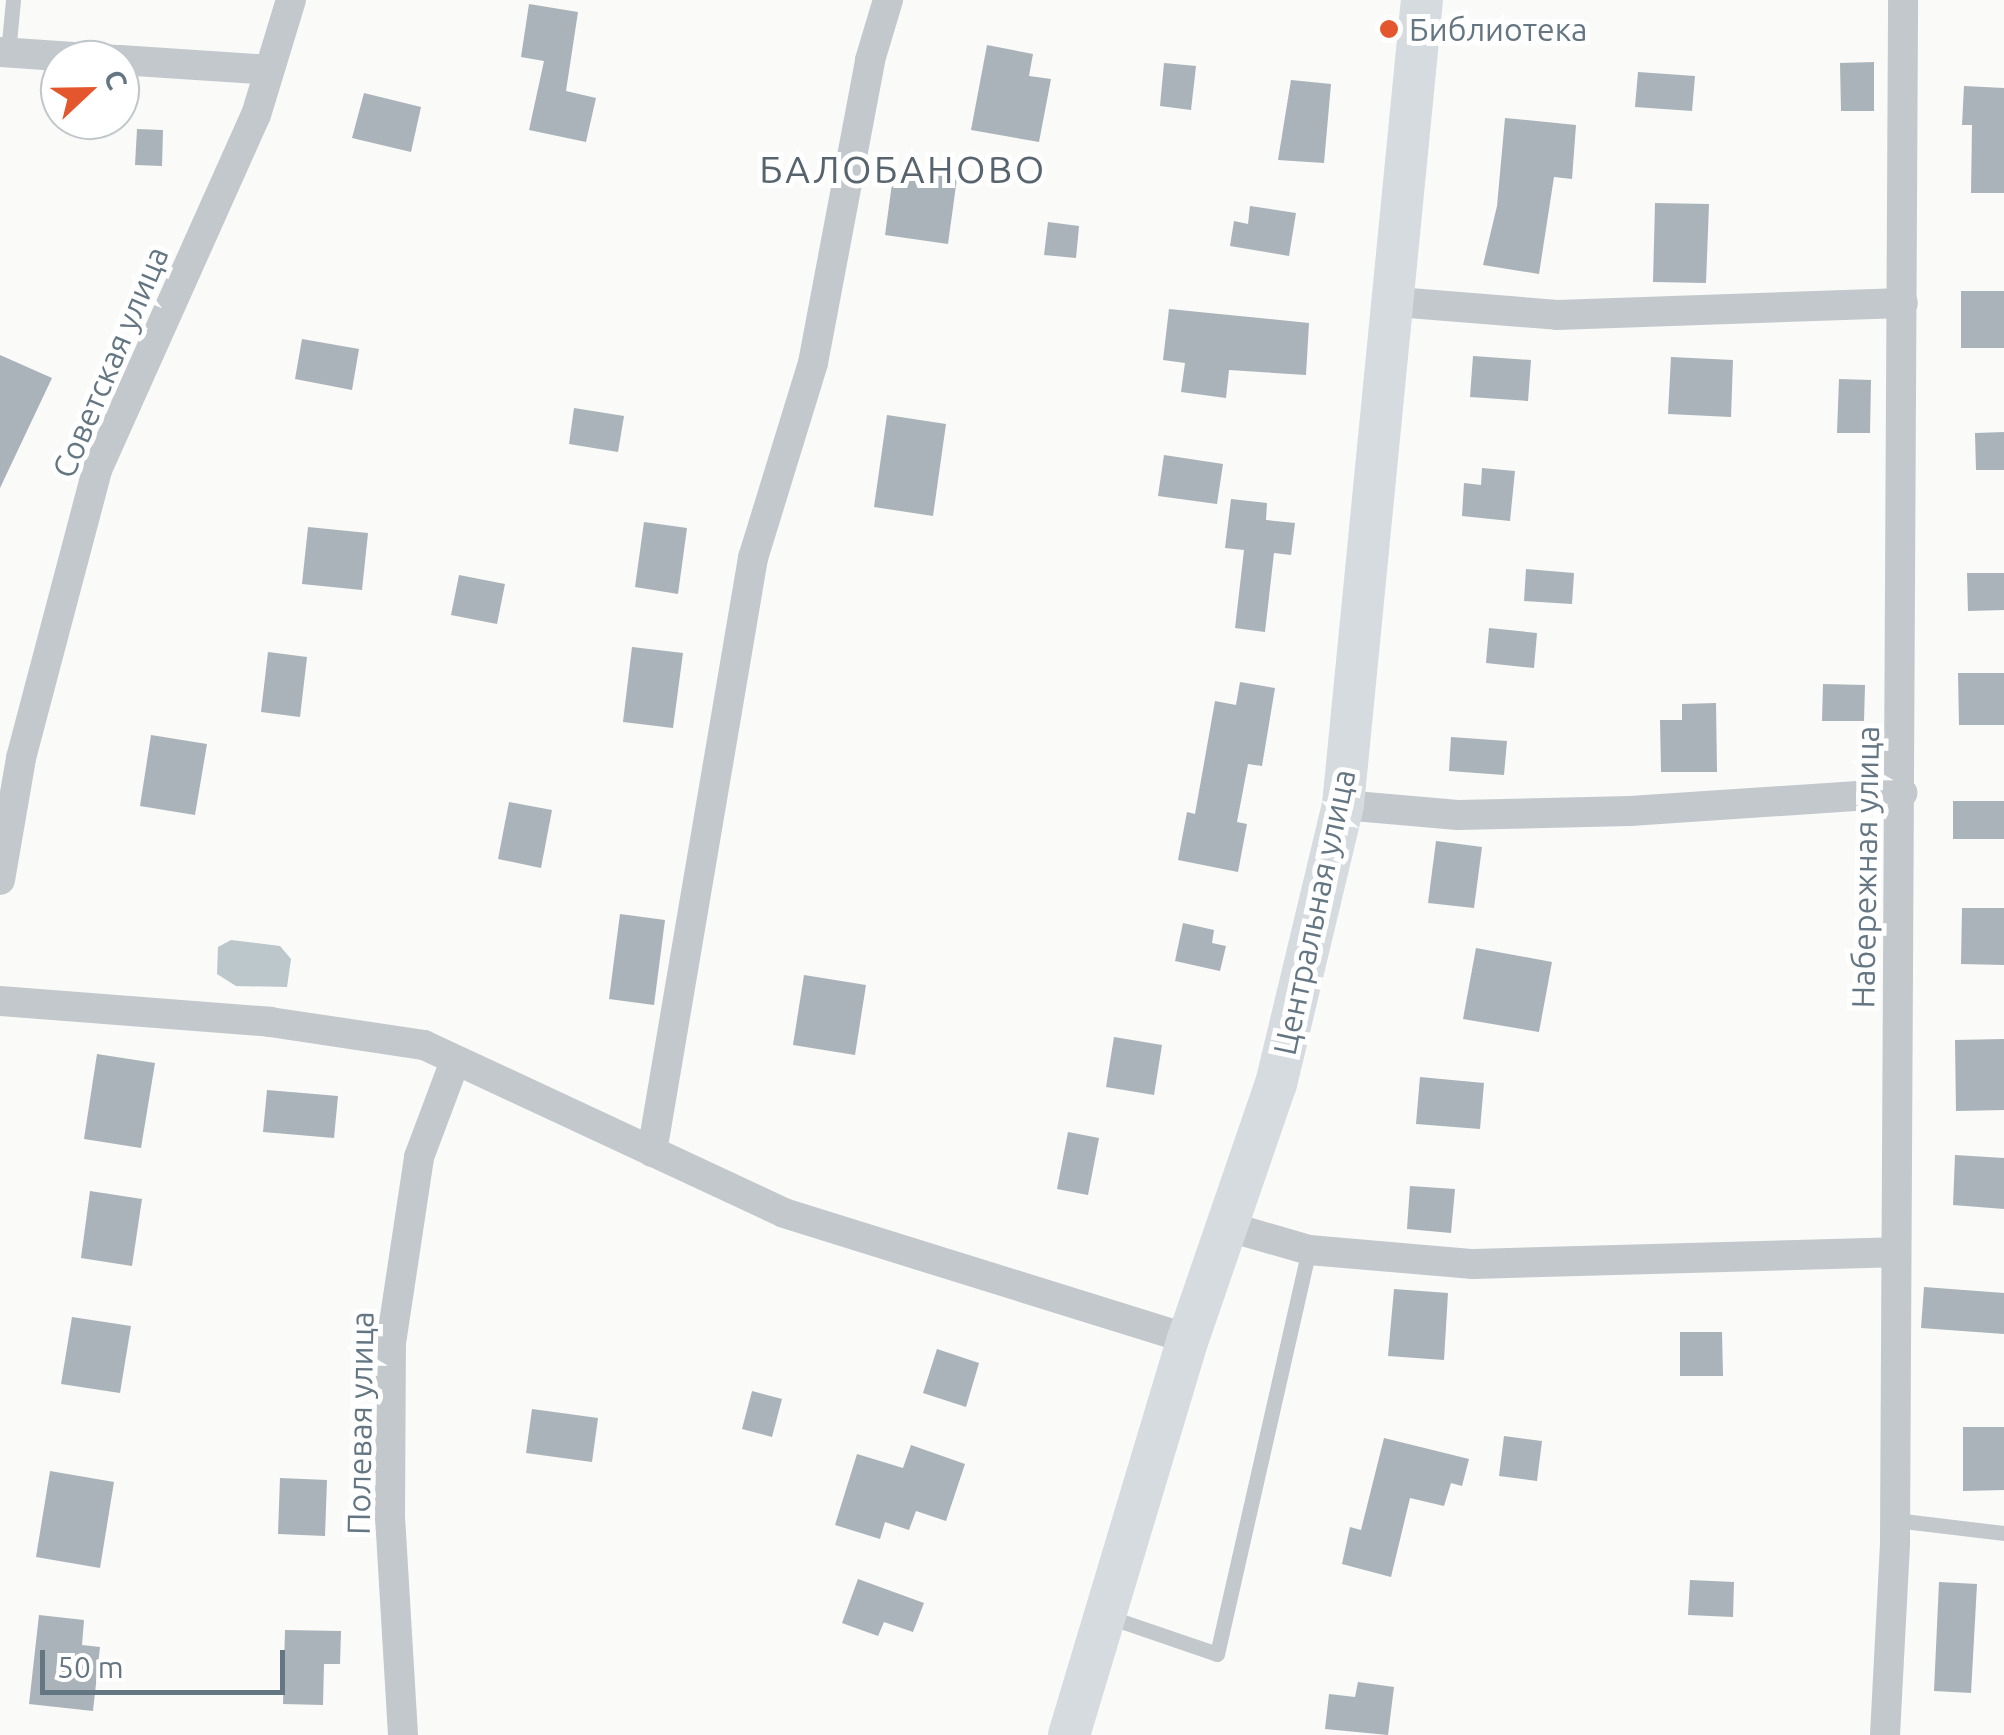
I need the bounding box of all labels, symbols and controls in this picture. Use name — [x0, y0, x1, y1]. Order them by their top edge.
place label: Библиотека — [1409, 10, 1588, 48]
marker: Библиотека — [1378, 18, 1400, 40]
north arrow — [40, 40, 140, 140]
text: С — [99, 65, 134, 93]
district label: БАЛОБАНОВО — [759, 147, 1047, 193]
street label: Советская улица — [44, 240, 176, 484]
street label: Набережная улица — [1843, 725, 1887, 1009]
street label: Центральная улица — [1265, 766, 1363, 1058]
street label: Полевая улица — [339, 1311, 381, 1535]
scale bar — [45, 1630, 290, 1692]
text: 50 m — [57, 1650, 124, 1684]

